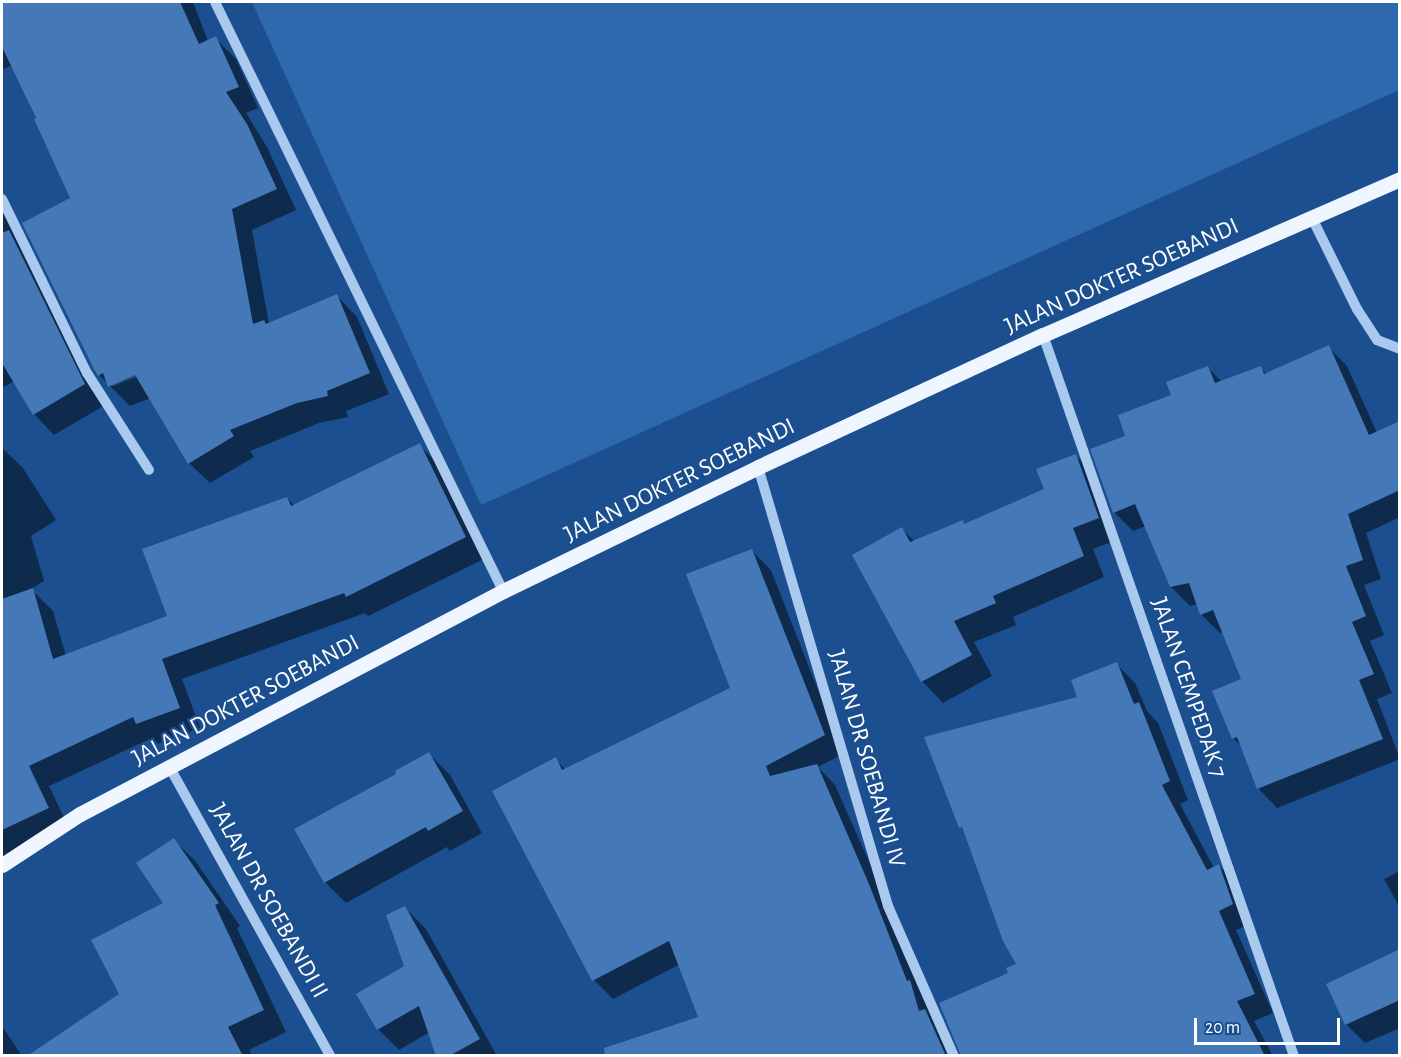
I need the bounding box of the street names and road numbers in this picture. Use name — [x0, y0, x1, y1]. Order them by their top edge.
street label: JALAN DOKTER SOEBANDI — [1001, 212, 1243, 342]
street label: JALAN DOKTER SOEBANDI — [560, 413, 800, 549]
street label: JALAN CEMPEDAK 7 — [1144, 594, 1232, 782]
street label: JALAN DOKTER SOEBANDI — [128, 629, 364, 773]
street label: JALAN DR SOEBANDI IV — [821, 647, 911, 871]
street label: JALAN DR SOEBANDI II — [202, 799, 334, 1003]

